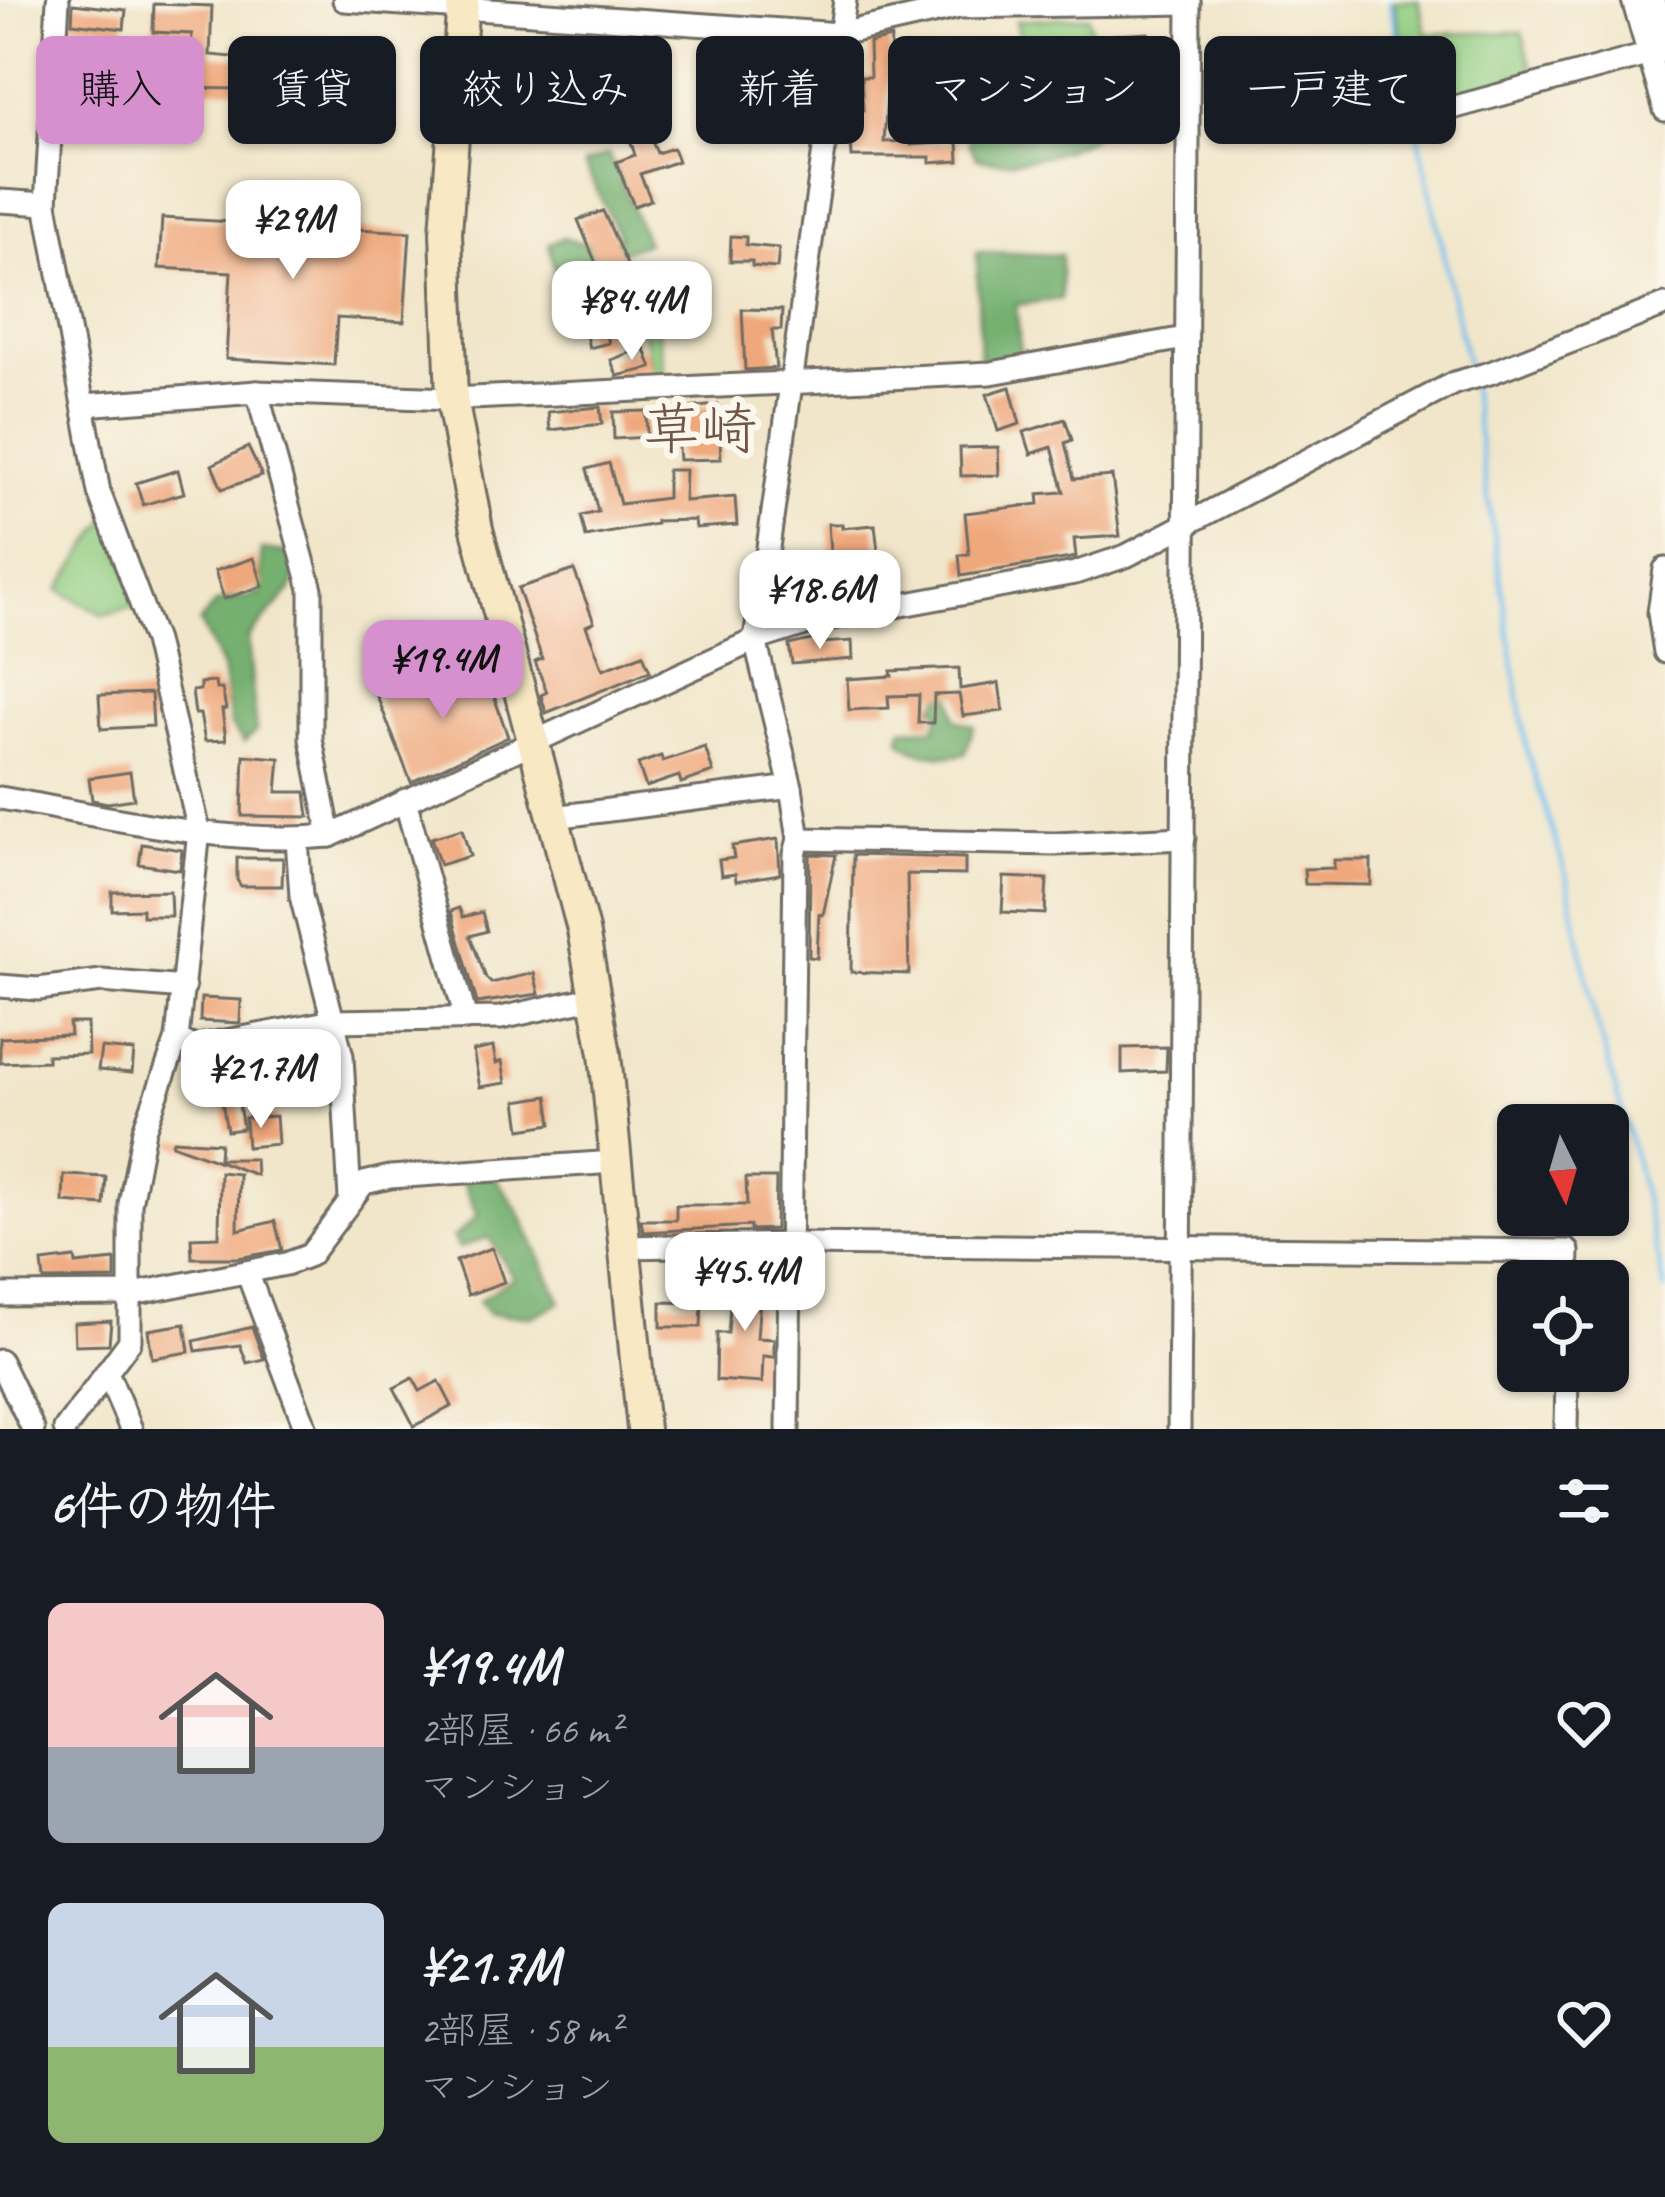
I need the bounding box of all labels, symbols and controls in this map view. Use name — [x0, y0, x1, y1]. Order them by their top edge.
chip: 購入 — [36, 36, 204, 144]
chip: 賃貸 — [228, 36, 396, 144]
chip: 絞り込み — [420, 36, 672, 144]
chip: 新着 — [696, 36, 864, 144]
chip: マンション — [888, 36, 1180, 144]
chip: 一戸建て — [1204, 36, 1456, 144]
pin: ¥29M — [222, 180, 364, 282]
text: ¥29M — [253, 194, 333, 243]
pin: ¥84.4M — [534, 261, 730, 363]
text: ¥84.4M — [579, 275, 685, 324]
district label: 草崎 — [643, 393, 757, 465]
pin: ¥18.6M — [722, 550, 918, 652]
text: ¥18.6M — [766, 564, 874, 613]
pin: ¥19.4M — [345, 620, 541, 722]
text: ¥19.4M — [390, 634, 496, 683]
pin: ¥21.7M — [163, 1029, 359, 1131]
text: ¥21.7M — [208, 1043, 314, 1092]
north arrow — [1497, 1104, 1629, 1236]
map controls — [1497, 1104, 1629, 1392]
pin: ¥45.4M — [647, 1232, 843, 1334]
text: ¥45.4M — [692, 1246, 798, 1295]
button: locate — [1497, 1260, 1629, 1392]
icon: filters — [1551, 1468, 1617, 1534]
text: 6件の物件 — [48, 1474, 276, 1538]
text: ¥19.4M — [420, 1634, 558, 1698]
icon: home — [144, 1651, 288, 1795]
icon: heart — [1551, 1690, 1617, 1756]
text: 2部屋 · 66 m² — [420, 1706, 621, 1755]
text: マンション — [420, 1763, 613, 1812]
text: ¥21.7M — [420, 1934, 559, 1998]
icon: home — [144, 1951, 288, 2095]
icon: heart — [1551, 1990, 1617, 2056]
text: 2部屋 · 58 m² — [420, 2006, 621, 2055]
text: マンション — [420, 2063, 613, 2112]

